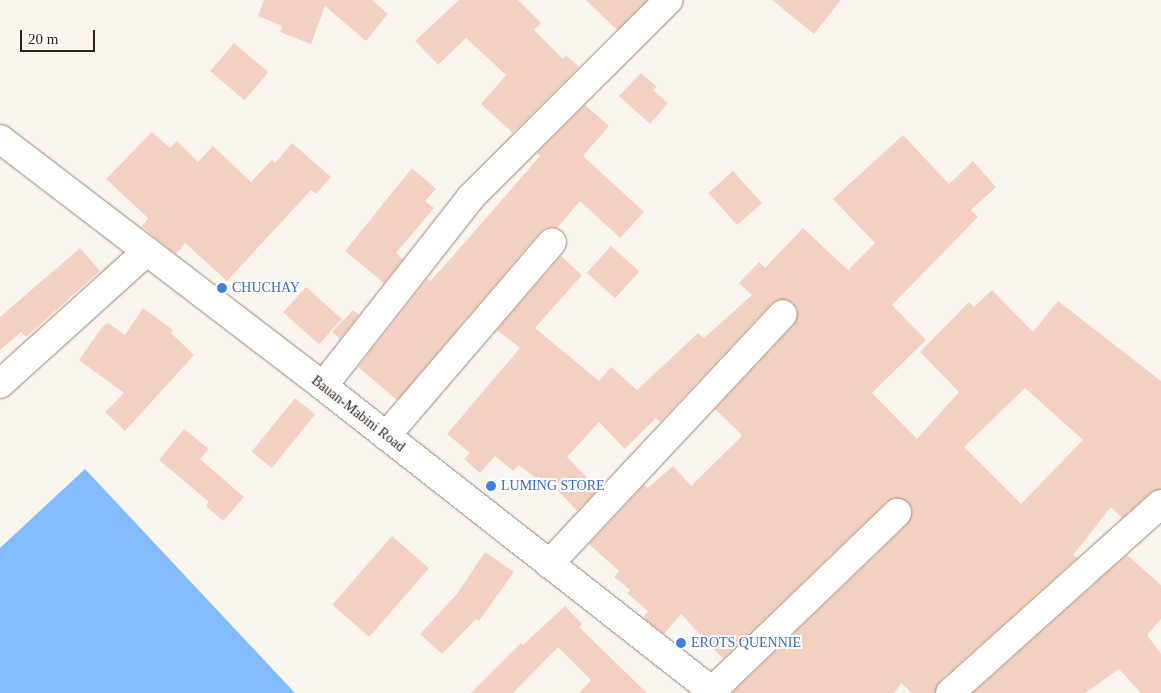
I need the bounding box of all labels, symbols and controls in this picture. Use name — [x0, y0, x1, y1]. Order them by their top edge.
scale bar — [22, 20, 98, 52]
text: 20 m — [28, 31, 58, 47]
place label: CHUCHAY — [232, 280, 300, 296]
marker: CHUCHAY — [216, 282, 228, 294]
street label: Bauan-Mabini Road — [308, 372, 408, 456]
place label: LUMING STORE — [501, 478, 605, 494]
marker: LUMING STORE — [485, 480, 497, 492]
place label: EROTS QUENNIE — [691, 635, 801, 651]
marker: EROTS QUENNIE — [675, 637, 687, 649]

